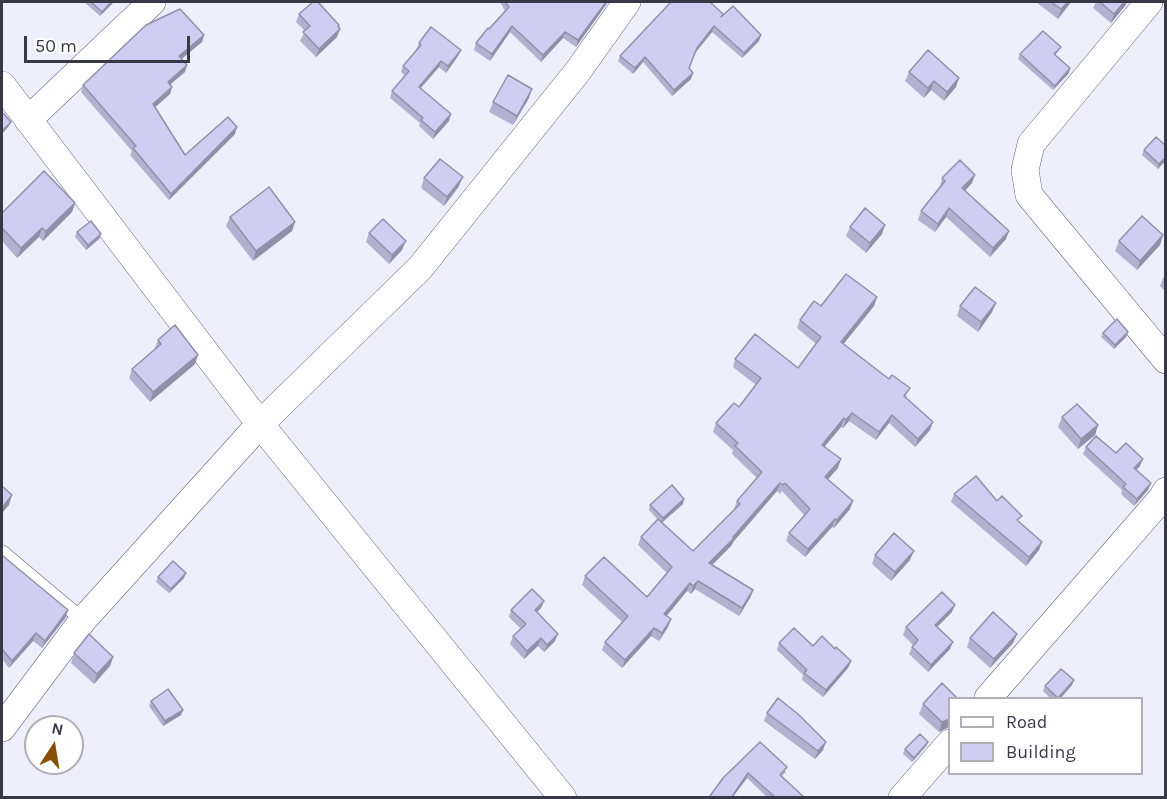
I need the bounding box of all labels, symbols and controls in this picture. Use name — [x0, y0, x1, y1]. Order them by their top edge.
scale bar — [27, 24, 194, 62]
text: 50 m — [35, 35, 77, 57]
legend — [948, 697, 1143, 775]
text: Road — [1006, 711, 1047, 733]
north arrow — [24, 715, 84, 775]
text: N — [50, 718, 65, 739]
text: Building — [1006, 741, 1076, 763]

